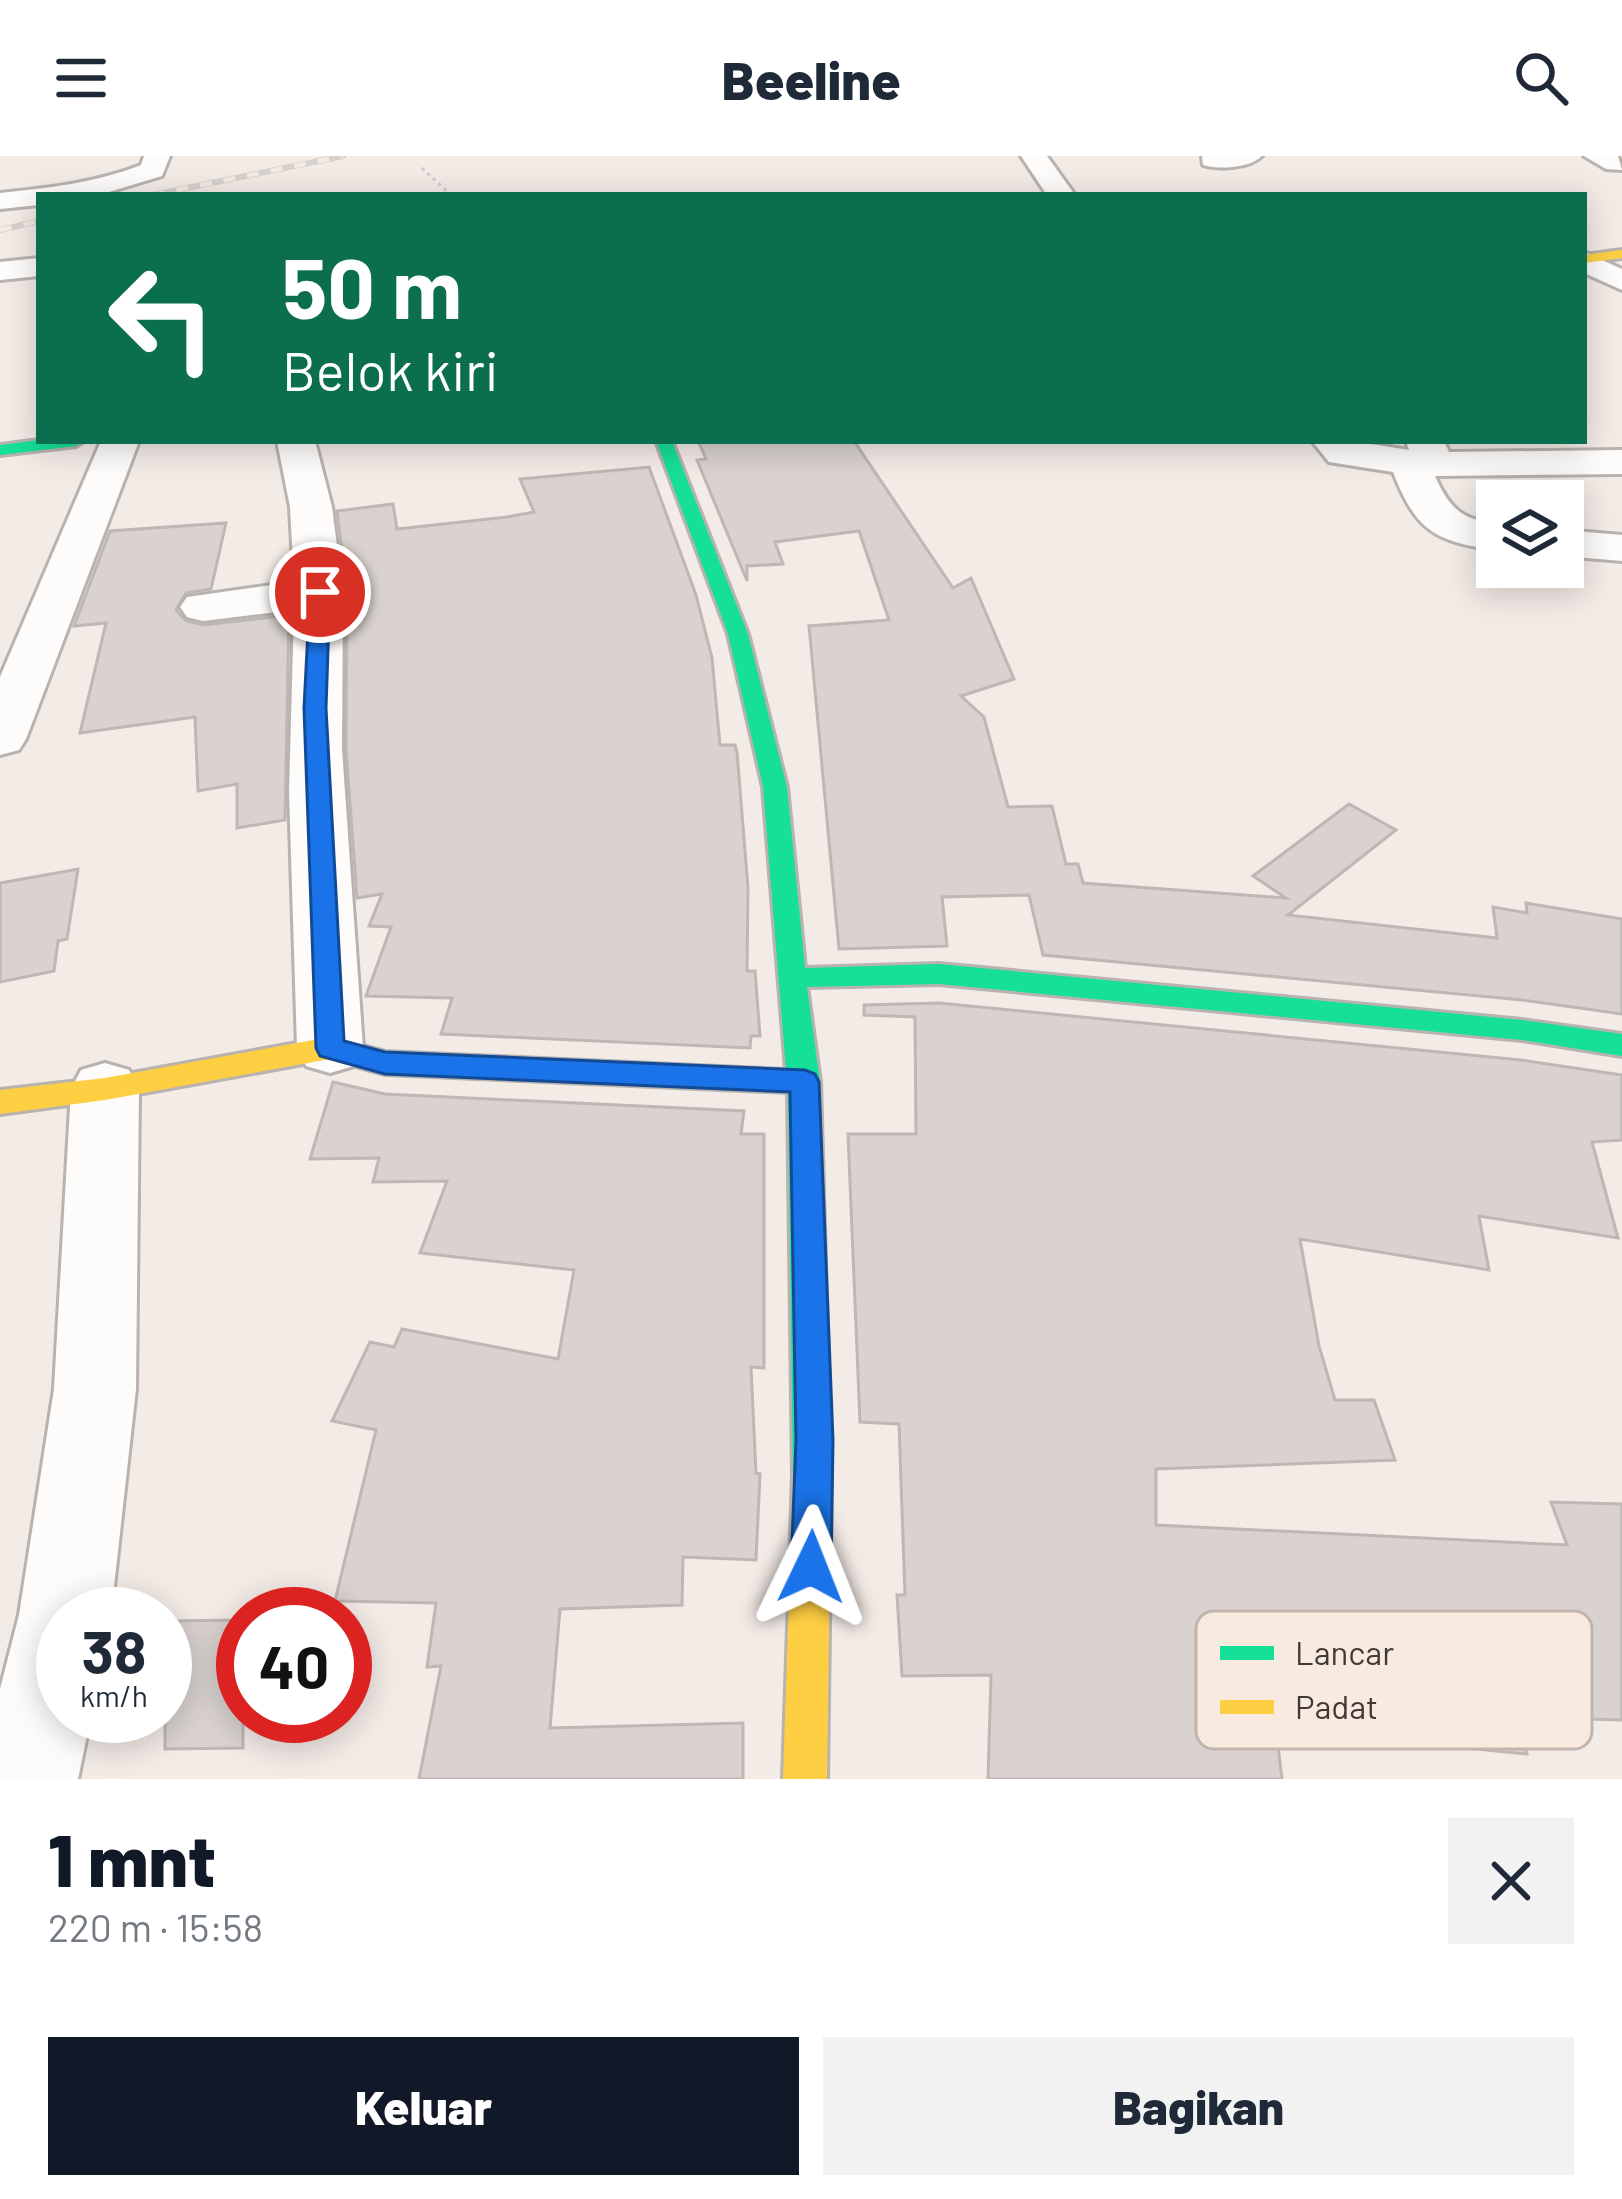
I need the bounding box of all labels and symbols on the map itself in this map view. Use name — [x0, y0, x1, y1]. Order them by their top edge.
pin — [269, 541, 371, 643]
position arrow — [748, 1504, 874, 1630]
speed limit sign: 40 — [216, 1587, 372, 1743]
legend — [1196, 1611, 1592, 1749]
text: Lancar — [1295, 1632, 1394, 1672]
text: Padat — [1295, 1686, 1378, 1726]

